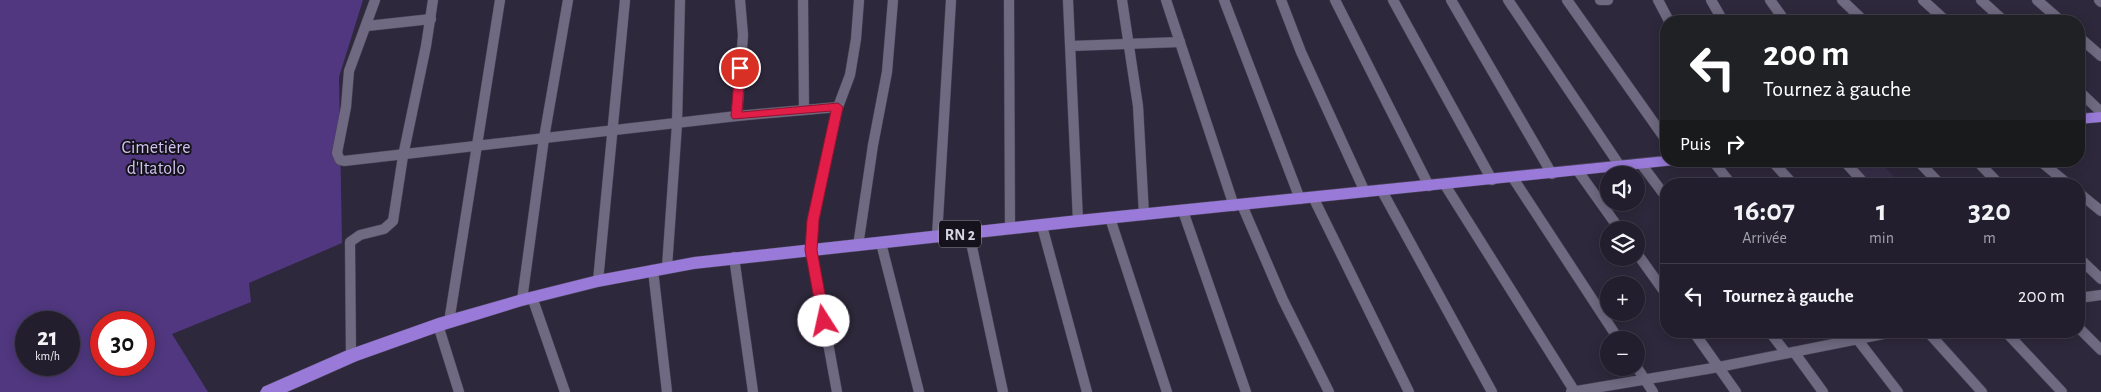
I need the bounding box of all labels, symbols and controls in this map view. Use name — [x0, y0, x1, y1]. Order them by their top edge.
icon: left — [1680, 35, 1745, 100]
text: 200 m — [1763, 37, 1850, 72]
pin — [719, 47, 761, 89]
icon: arrive — [726, 54, 754, 82]
text: Tournez à gauche — [1763, 78, 1911, 100]
icon: right — [1721, 130, 1749, 158]
text: Puis — [1680, 135, 1711, 154]
park label: Cimetière d'Itatolo — [122, 139, 190, 178]
map controls — [1600, 166, 1645, 376]
button: sound — [1600, 166, 1645, 211]
text: 16:07 — [1734, 196, 1795, 226]
text: 1 — [1876, 196, 1887, 226]
text: 320 — [1968, 196, 2011, 226]
road number: RN 2 — [939, 220, 981, 248]
button: layers — [1600, 221, 1645, 266]
text: Arrivée — [1742, 230, 1787, 246]
text: min — [1869, 230, 1894, 246]
text: m — [1983, 230, 1996, 246]
button: + — [1600, 276, 1645, 321]
icon: left — [1680, 282, 1708, 310]
text: Tournez à gauche — [1723, 287, 1854, 306]
text: 200 m — [2018, 287, 2065, 306]
position arrow — [797, 294, 849, 346]
speed limit sign: 30 — [90, 311, 155, 376]
text: 21 — [37, 325, 58, 350]
button: − — [1600, 331, 1645, 376]
text: km/h — [35, 350, 60, 362]

